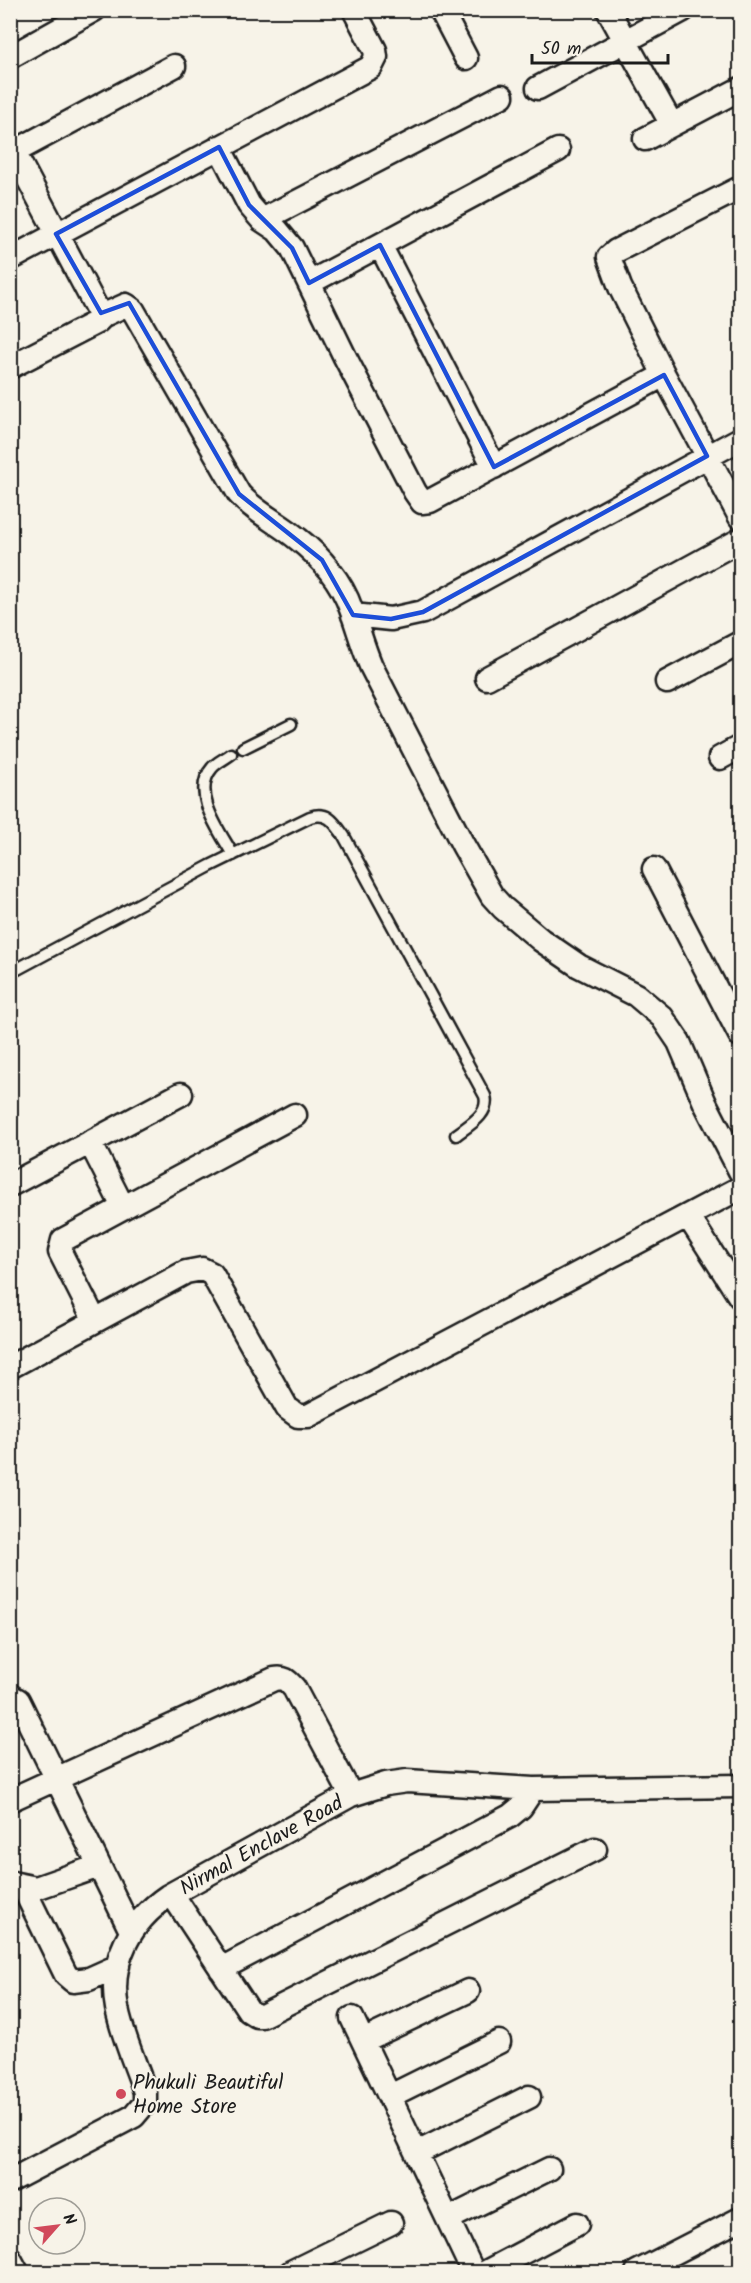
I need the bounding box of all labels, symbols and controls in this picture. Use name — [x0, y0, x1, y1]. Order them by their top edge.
scale bar — [532, 27, 668, 65]
text: 50 m — [541, 35, 581, 64]
street label: Nirmal Enclave Road — [174, 1787, 350, 1905]
place label: Phukuli Beautiful Home Store — [133, 2067, 283, 2124]
marker: Phukuli Beautiful Home Store — [114, 2087, 128, 2101]
north arrow — [27, 2196, 87, 2256]
text: N — [56, 2209, 82, 2230]

